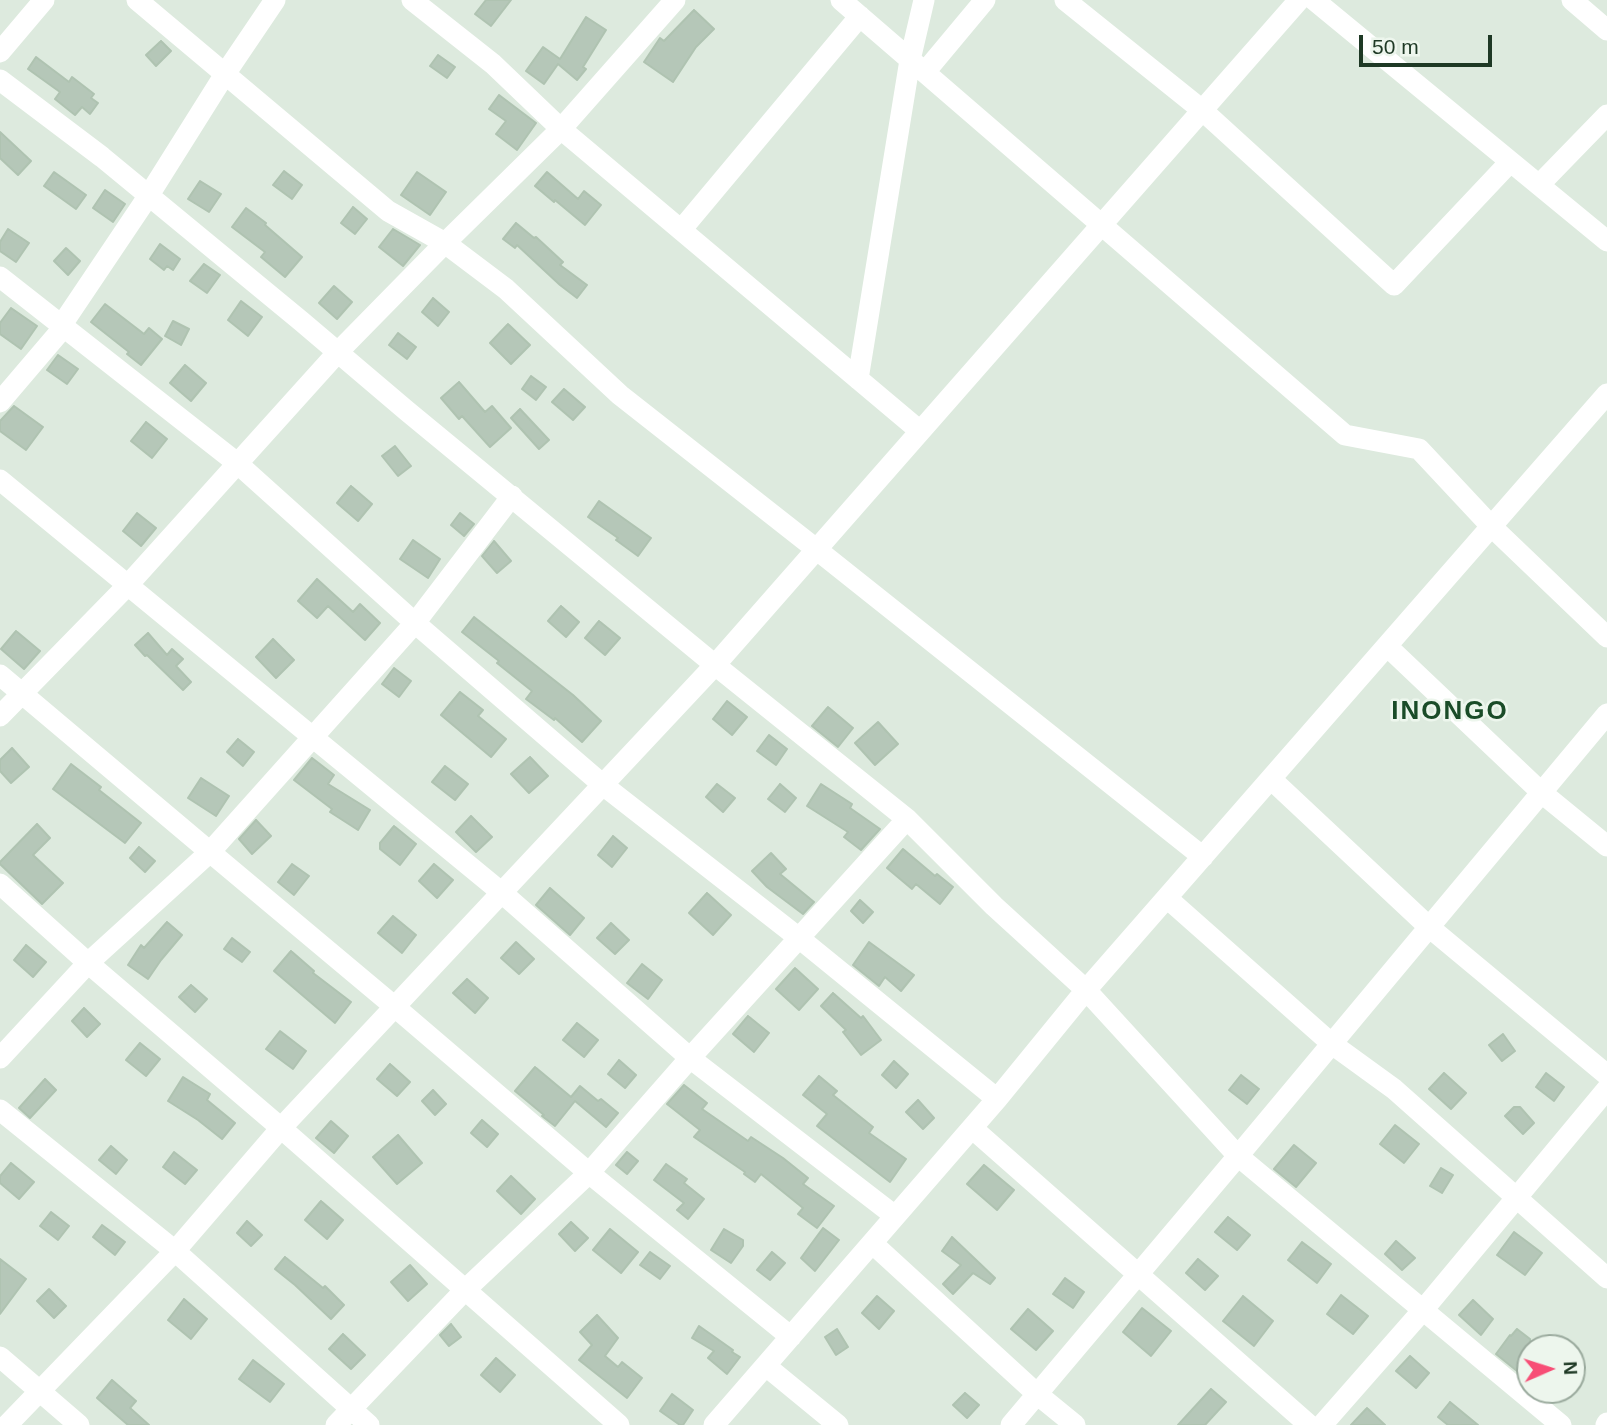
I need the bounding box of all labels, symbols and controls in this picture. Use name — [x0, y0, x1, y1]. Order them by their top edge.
scale bar — [1362, 21, 1495, 65]
text: 50 m — [1372, 35, 1419, 58]
district label: INONGO — [1392, 696, 1508, 728]
north arrow — [1516, 1334, 1586, 1404]
text: N — [1560, 1361, 1581, 1375]

